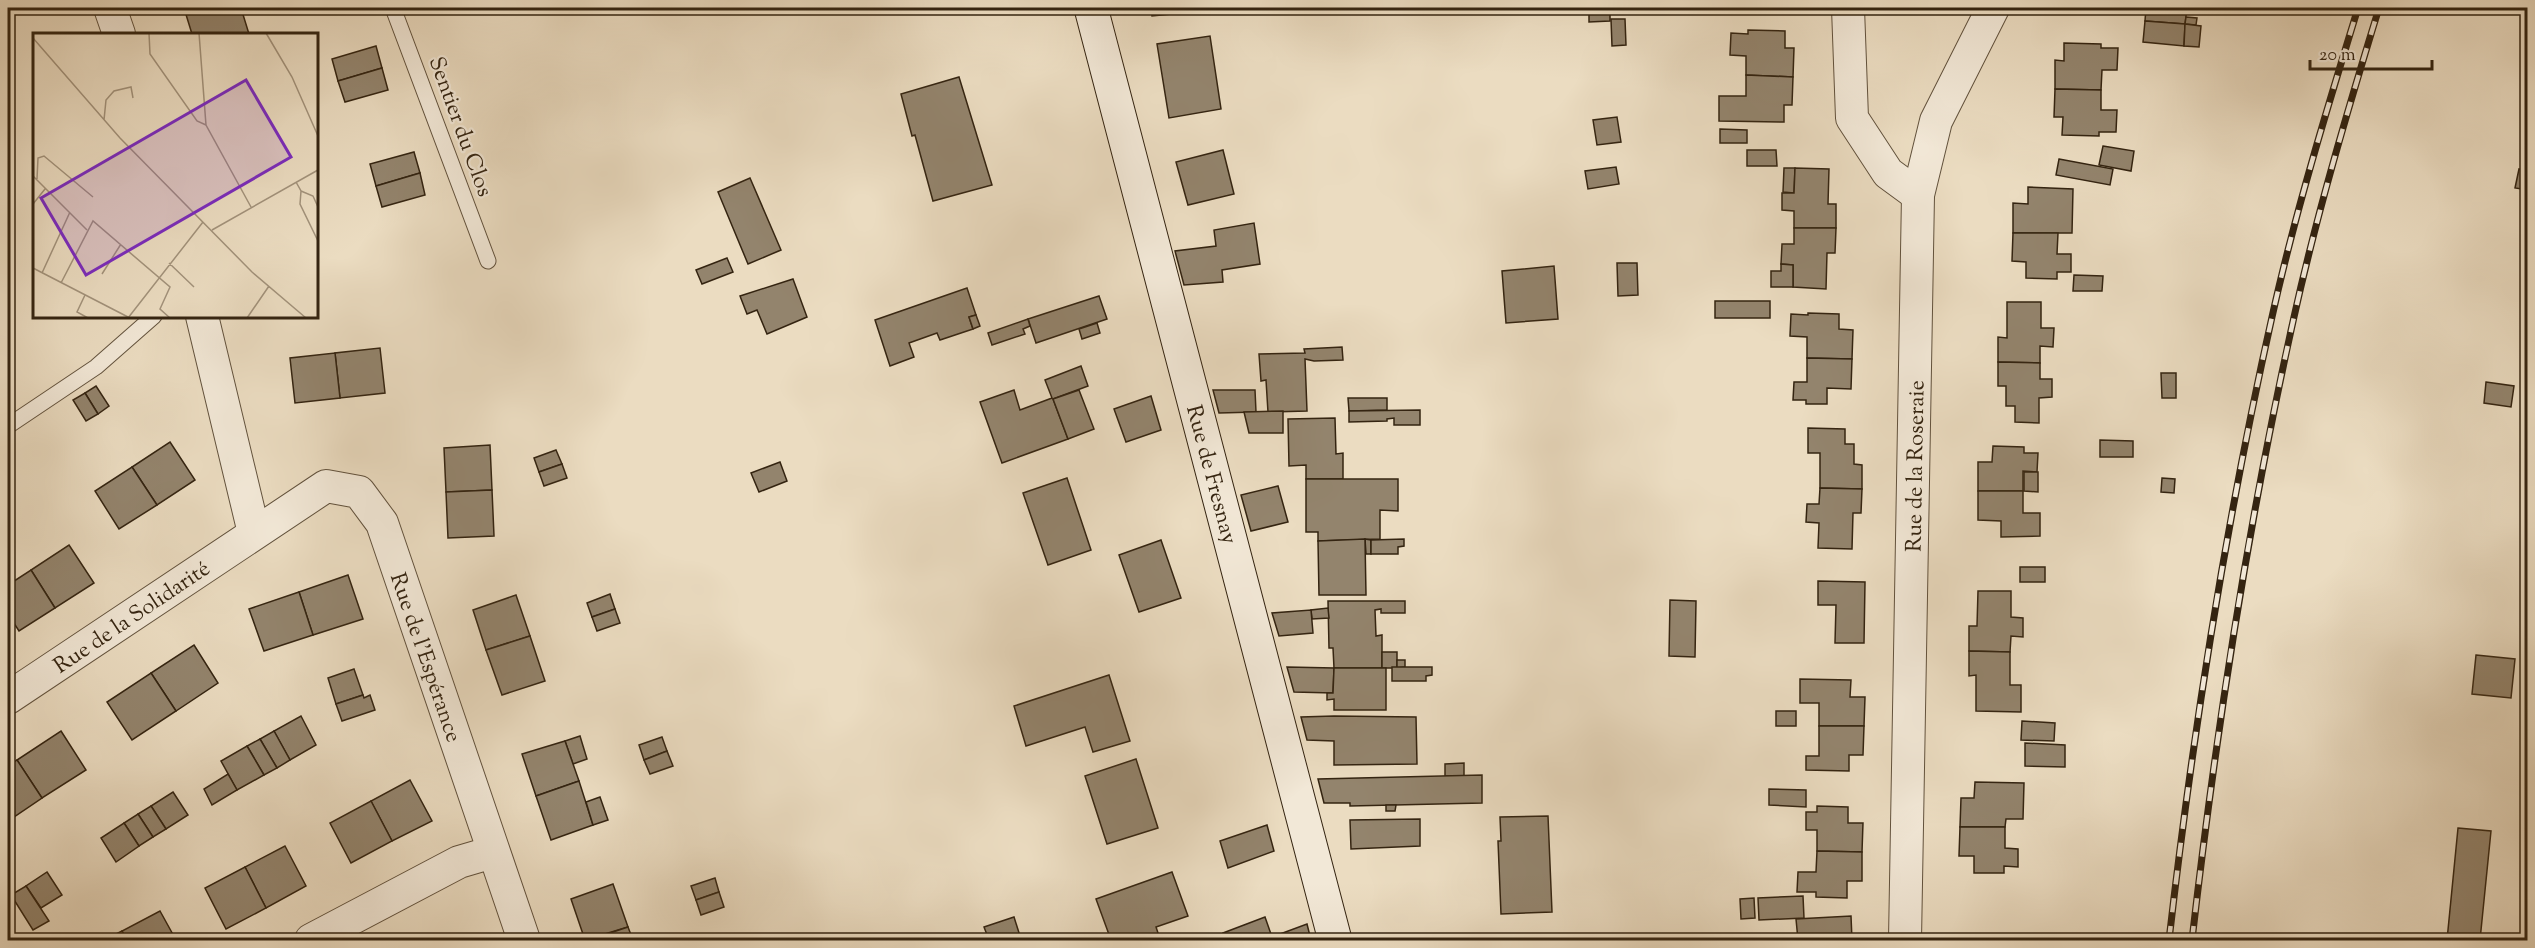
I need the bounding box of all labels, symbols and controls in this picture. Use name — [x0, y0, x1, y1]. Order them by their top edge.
inset map — [33, 33, 318, 318]
scale bar — [2310, 33, 2432, 71]
text: 20 m — [2319, 43, 2356, 69]
street label: Sentier du Clos — [419, 53, 499, 202]
street label: Rue de la Roseraie — [1900, 380, 1934, 552]
street label: Rue de Fresnay — [1176, 402, 1244, 548]
street label: Rue de la Solidarité — [48, 554, 217, 683]
street label: Rue de l'Espérance — [380, 569, 468, 747]

